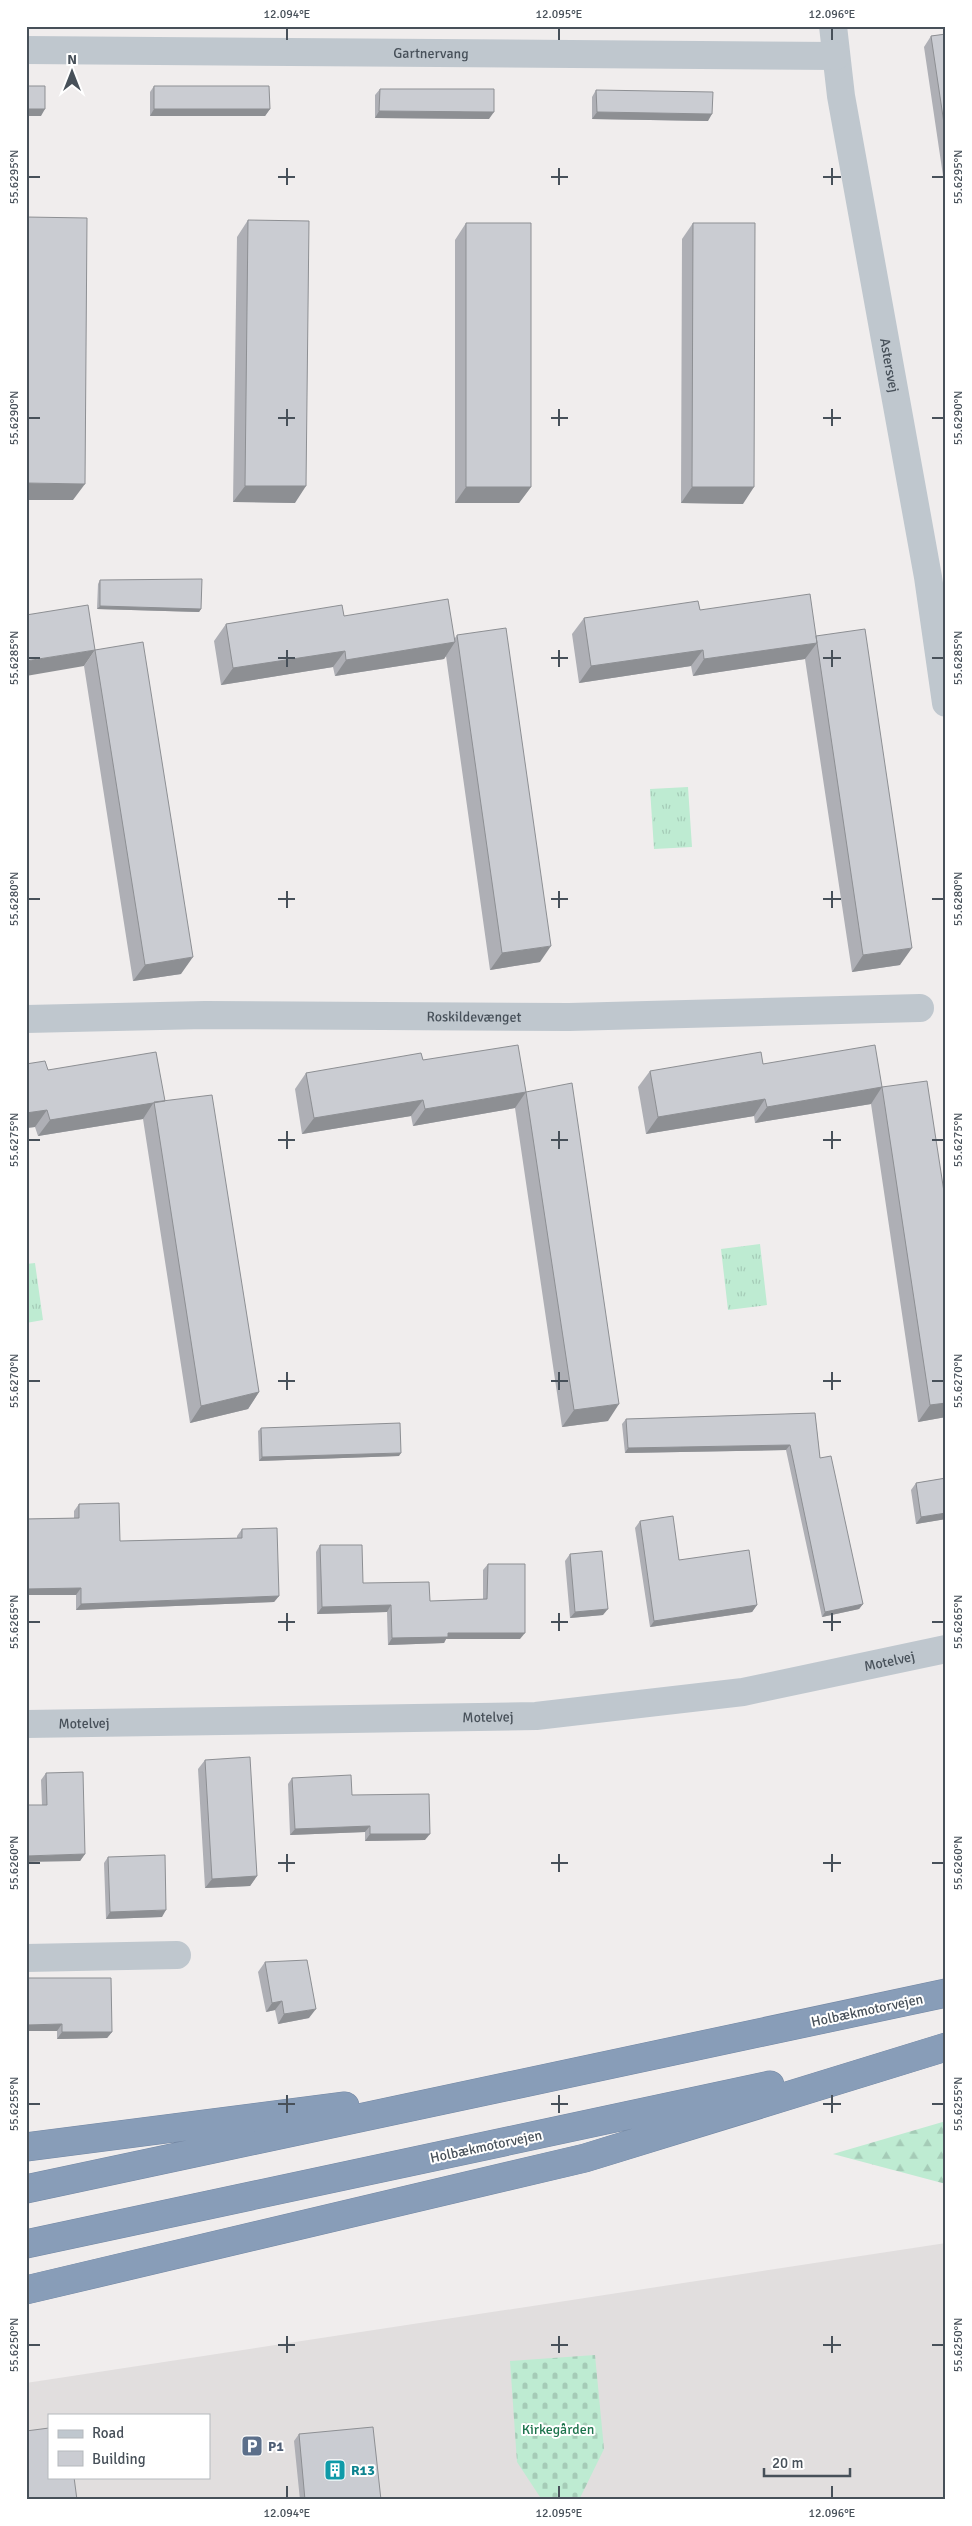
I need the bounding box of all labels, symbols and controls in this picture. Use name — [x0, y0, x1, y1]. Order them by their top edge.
text: 12.094°E — [264, 7, 311, 22]
text: 12.095°E — [536, 7, 583, 22]
text: 12.096°E — [809, 7, 856, 22]
street label: Gartnervang — [393, 45, 469, 62]
north arrow — [48, 48, 98, 98]
text: N — [67, 51, 77, 68]
text: 55.6295°N — [7, 150, 22, 204]
text: 55.6295°N — [951, 150, 966, 204]
street label: Astersvej — [876, 337, 902, 394]
text: 55.6290°N — [7, 391, 22, 445]
text: 55.6290°N — [951, 391, 966, 445]
text: 55.6285°N — [7, 631, 22, 685]
text: 55.6285°N — [951, 631, 966, 685]
text: 55.6280°N — [7, 872, 22, 926]
text: 55.6280°N — [951, 872, 966, 926]
street label: Roskildevænget — [426, 1008, 522, 1026]
text: 55.6275°N — [7, 1113, 22, 1167]
text: 55.6275°N — [951, 1113, 966, 1167]
text: 55.6270°N — [7, 1354, 22, 1408]
text: 55.6270°N — [951, 1354, 966, 1408]
text: 55.6265°N — [7, 1595, 22, 1649]
text: 55.6265°N — [951, 1595, 966, 1649]
street label: Motelvej — [863, 1648, 916, 1675]
street label: Motelvej — [462, 1708, 514, 1726]
street label: Motelvej — [58, 1715, 110, 1732]
text: 55.6260°N — [7, 1836, 22, 1890]
text: 55.6260°N — [951, 1836, 966, 1890]
street label: Holbækmotorvejen — [810, 1990, 925, 2031]
text: 55.6255°N — [7, 2077, 22, 2131]
text: 55.6255°N — [951, 2077, 966, 2131]
street label: Holbækmotorvejen — [429, 2126, 544, 2167]
text: 55.6250°N — [7, 2318, 22, 2372]
text: 55.6250°N — [951, 2318, 966, 2372]
legend — [48, 2414, 210, 2478]
park label: Kirkegården — [522, 2421, 594, 2438]
text: Road — [92, 2424, 124, 2442]
parking icon: P1 — [240, 2434, 264, 2458]
place label: P1 — [268, 2438, 284, 2455]
scale bar — [764, 2446, 851, 2478]
text: Building — [92, 2450, 146, 2468]
text: 20 m — [772, 2454, 803, 2472]
building icon: R13 — [323, 2458, 347, 2482]
place label: R13 — [351, 2462, 375, 2479]
text: 12.094°E — [264, 2506, 311, 2521]
text: 12.095°E — [536, 2506, 583, 2521]
text: 12.096°E — [809, 2506, 856, 2521]

